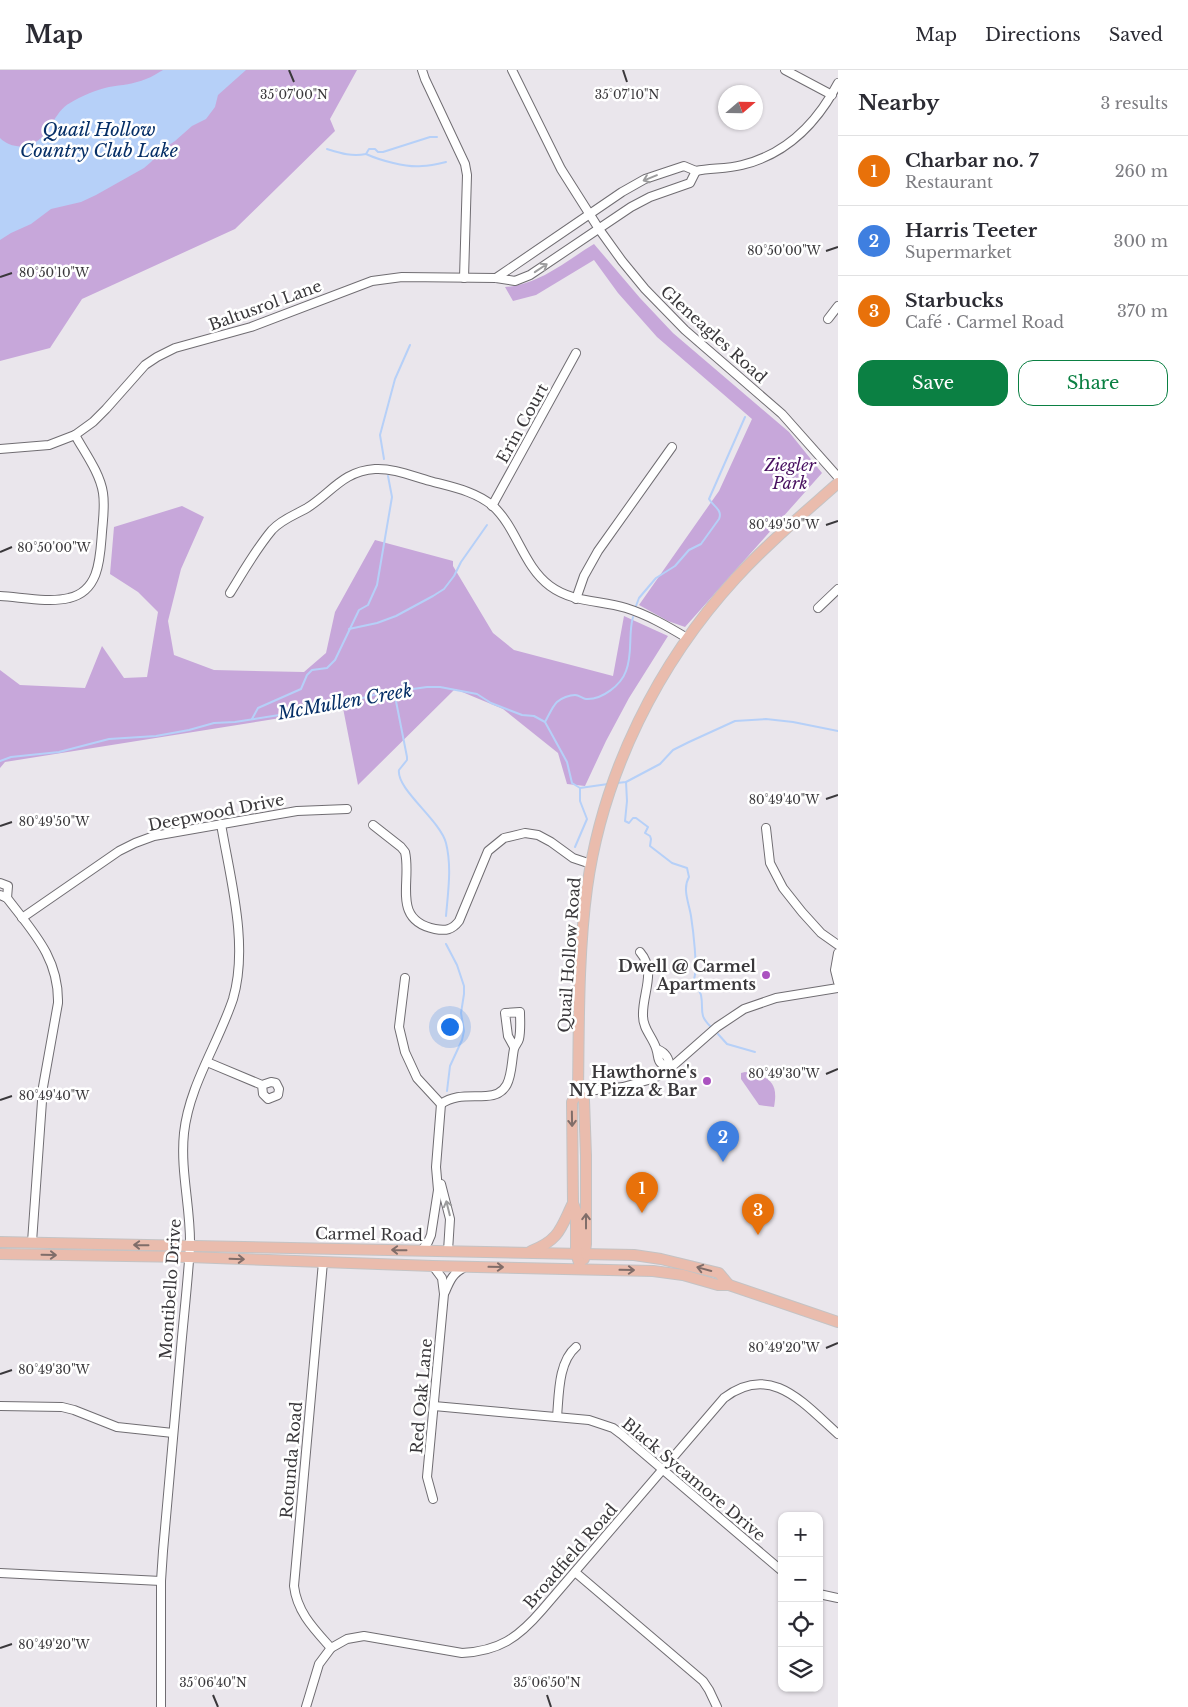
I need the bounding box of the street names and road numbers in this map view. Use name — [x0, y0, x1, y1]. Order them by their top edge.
street label: Baltusrol Lane — [206, 275, 324, 335]
street label: Gleneagles Road — [657, 281, 771, 387]
street label: Erin Court — [492, 380, 552, 466]
street label: Deepwood Drive — [146, 789, 286, 835]
street label: Quail Hollow Road — [554, 876, 584, 1033]
street label: Montibello Drive — [155, 1218, 185, 1360]
street label: Carmel Road — [315, 1223, 423, 1245]
street label: Red Oak Lane — [406, 1337, 436, 1455]
street label: Rotunda Road — [276, 1400, 306, 1519]
street label: Black Sycamore Drive — [618, 1413, 770, 1545]
street label: Broadfield Road — [519, 1499, 621, 1613]

